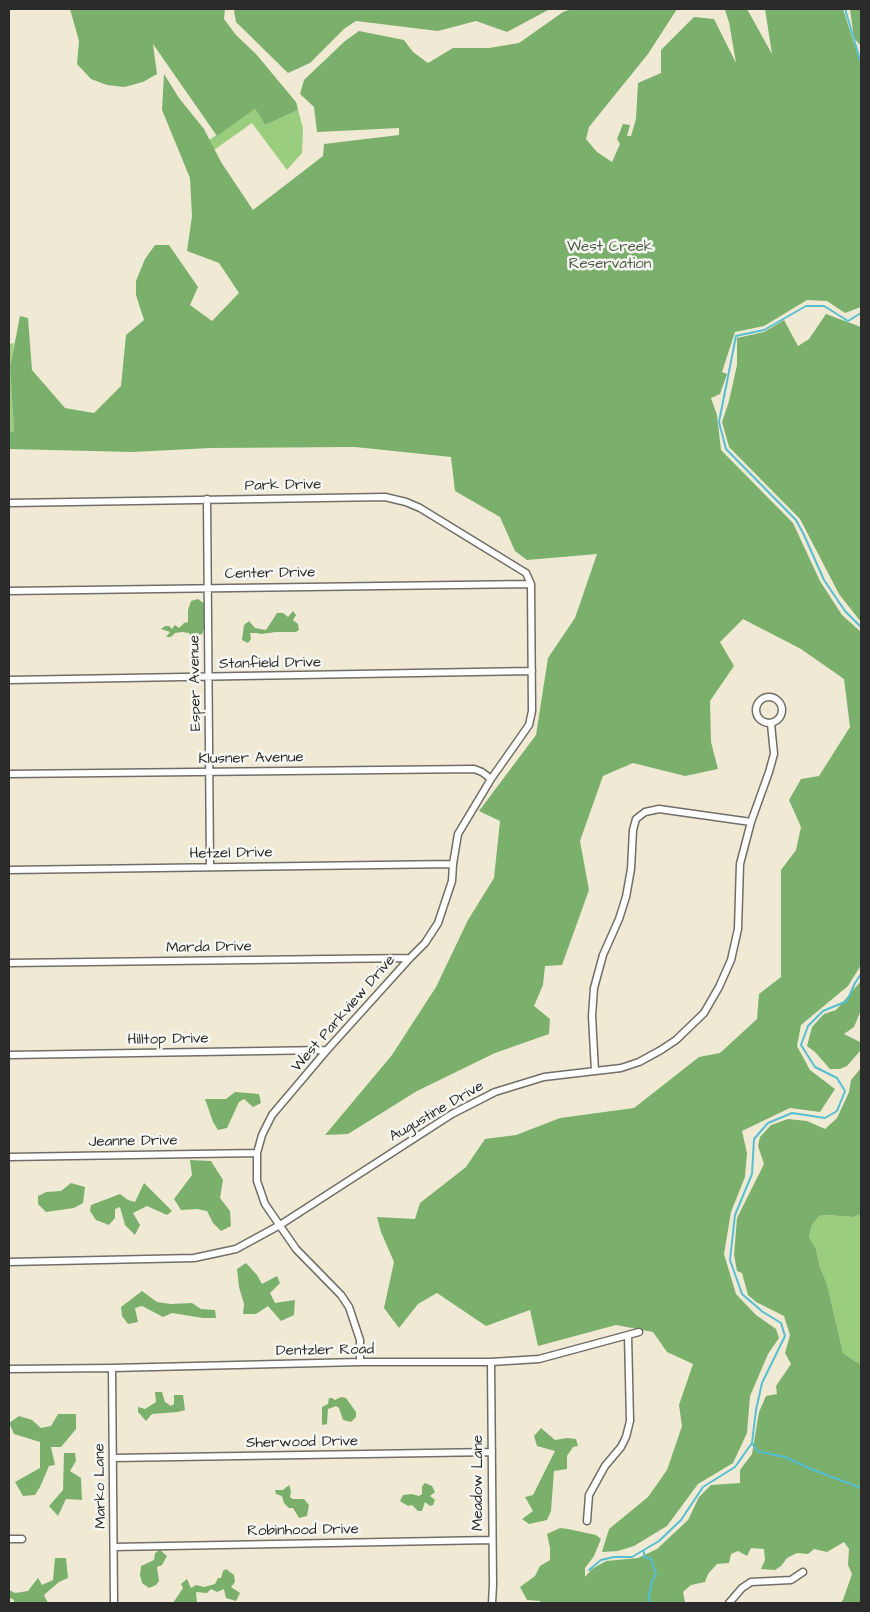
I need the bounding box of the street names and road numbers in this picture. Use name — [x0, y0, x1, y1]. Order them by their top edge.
street label: Park Drive — [244, 476, 322, 496]
street label: Center Drive — [224, 564, 316, 584]
street label: Esper Avenue — [186, 635, 206, 731]
street label: Stanfield Drive — [219, 654, 321, 674]
street label: Klusner Avenue — [198, 749, 304, 769]
street label: Hetzel Drive — [189, 844, 273, 864]
street label: Marda Drive — [166, 938, 252, 958]
street label: West Parkview Drive — [288, 952, 400, 1076]
street label: Hilltop Drive — [127, 1030, 209, 1050]
street label: Augustine Drive — [387, 1078, 487, 1146]
street label: Jeanne Drive — [88, 1132, 178, 1152]
street label: Dentzler Road — [276, 1341, 374, 1361]
street label: Sherwood Drive — [246, 1433, 358, 1453]
street label: Meadow Lane — [470, 1435, 488, 1531]
street label: Marko Lane — [91, 1443, 111, 1529]
street label: Robinhood Drive — [247, 1521, 359, 1541]

